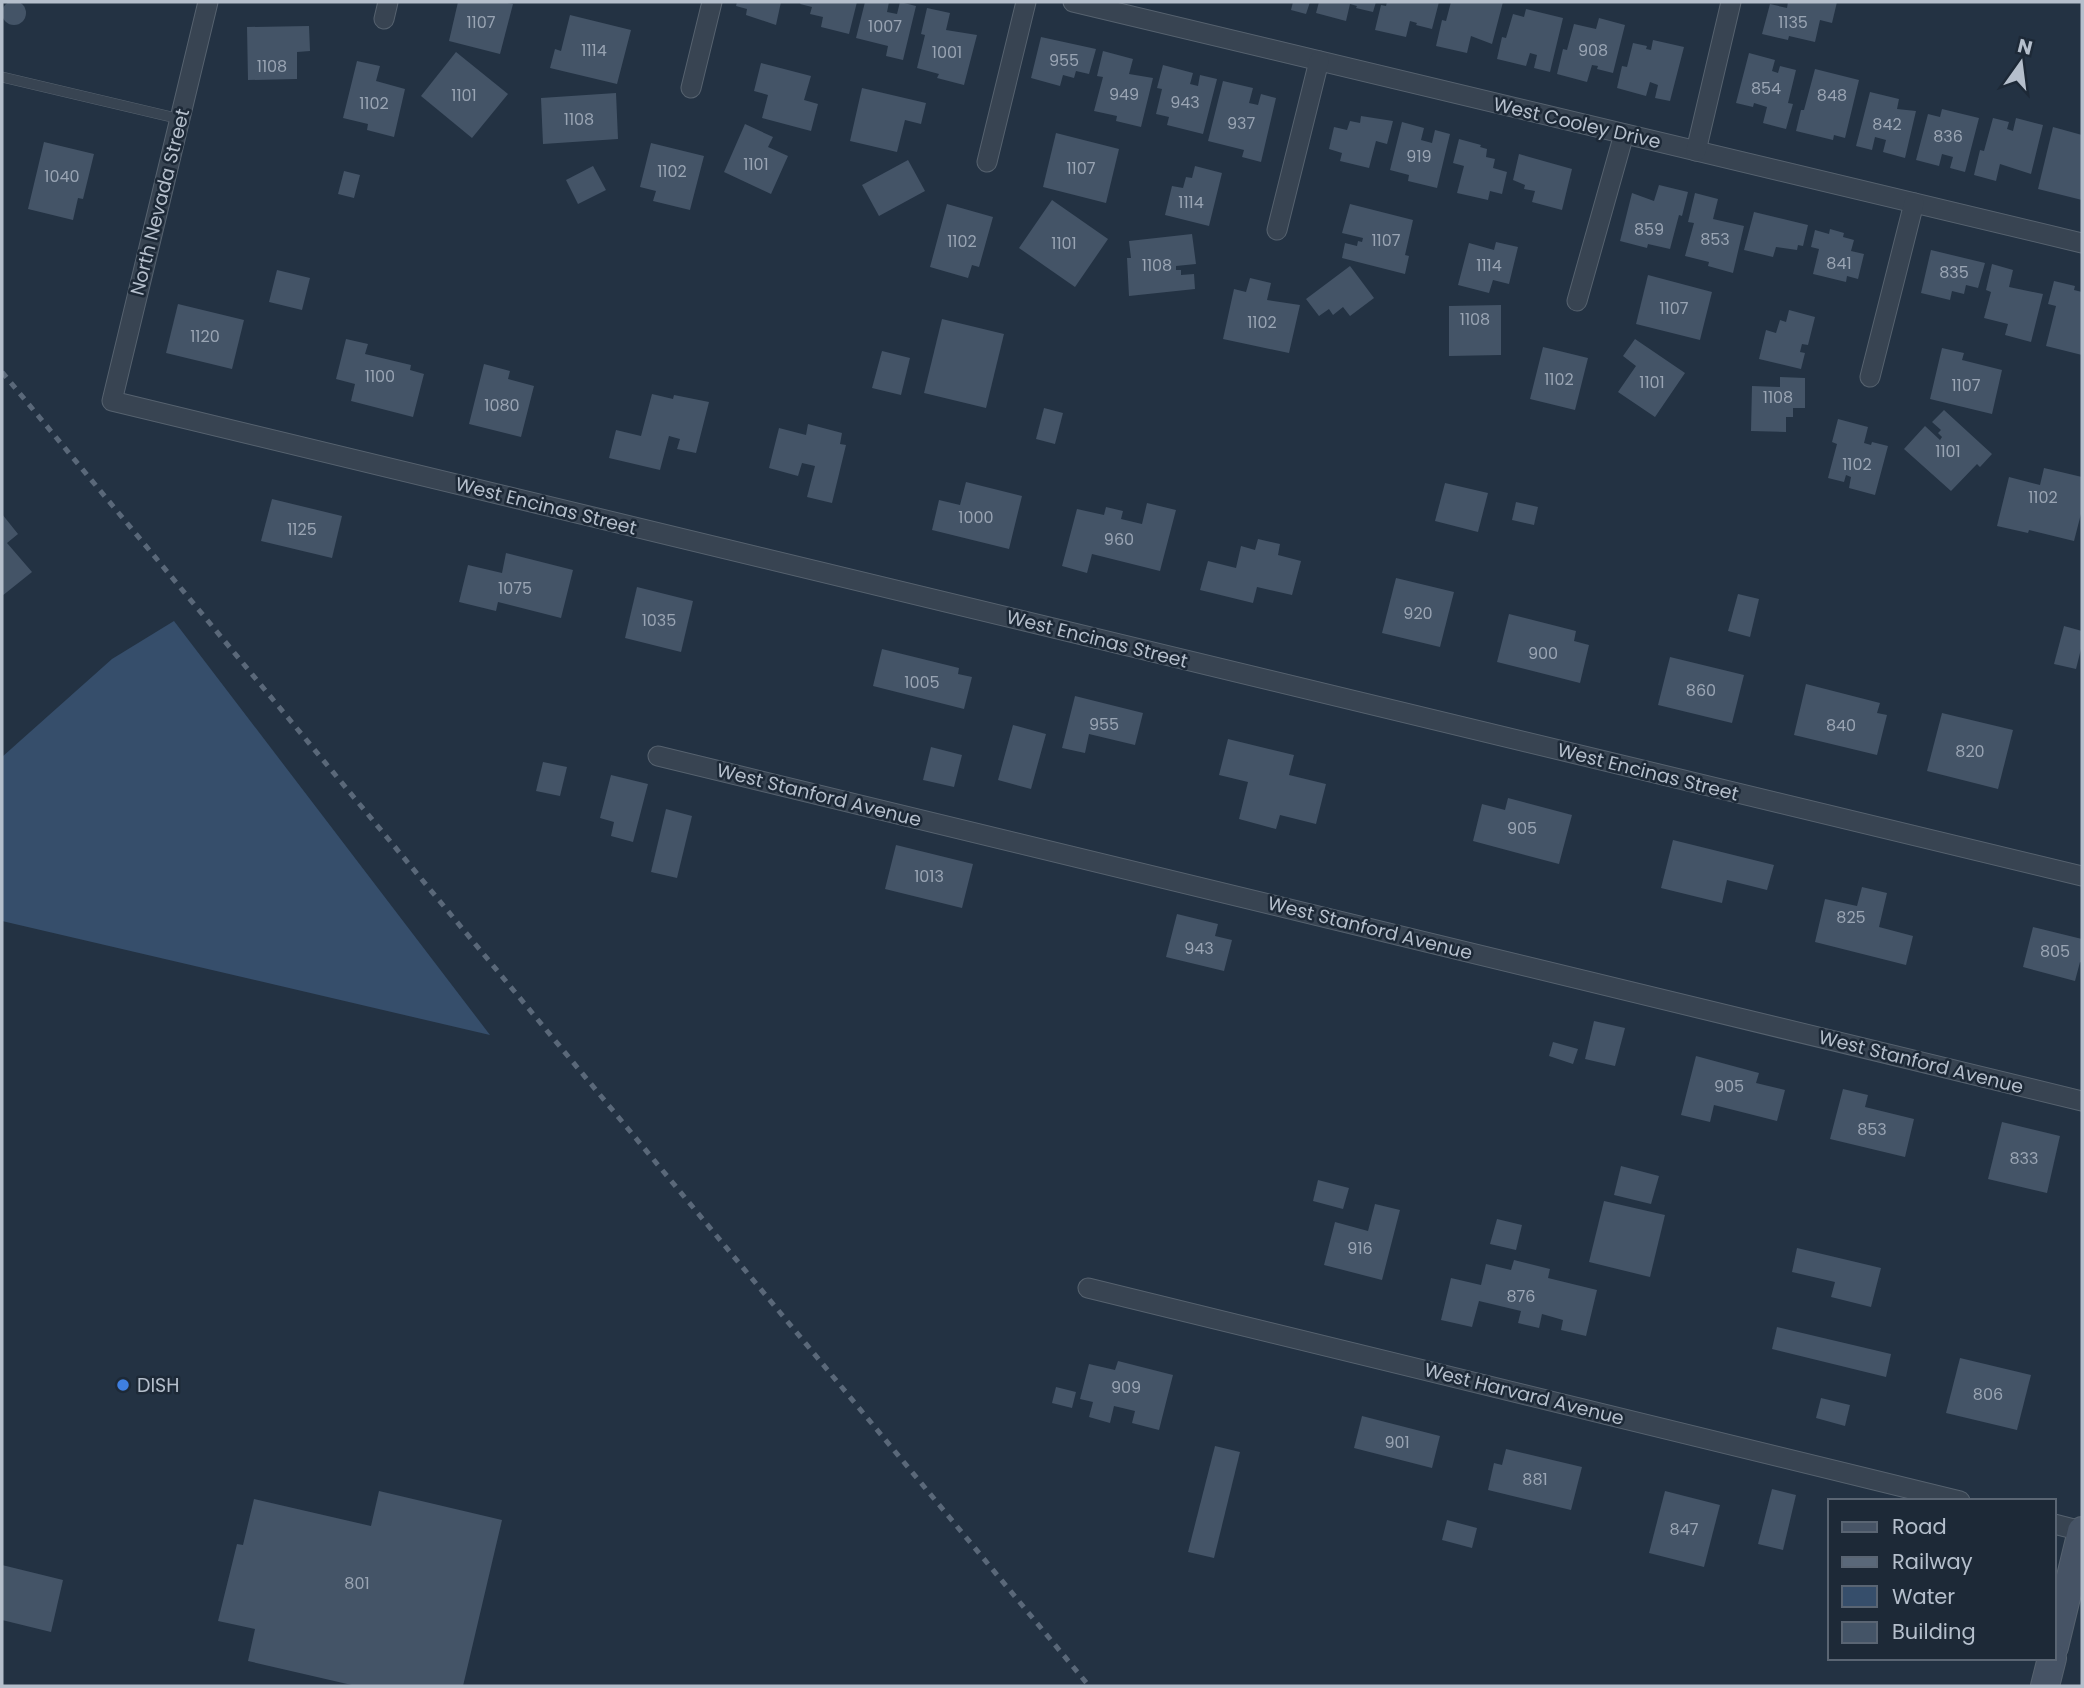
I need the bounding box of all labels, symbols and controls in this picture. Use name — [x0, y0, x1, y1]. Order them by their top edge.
house number: 1107 — [466, 11, 496, 34]
house number: 1135 — [1778, 11, 1808, 34]
house number: 1007 — [868, 15, 902, 38]
north arrow — [1986, 28, 2056, 98]
text: N — [2015, 32, 2035, 62]
house number: 1114 — [581, 39, 607, 62]
house number: 908 — [1578, 39, 1608, 62]
house number: 1001 — [932, 41, 962, 64]
house number: 955 — [1049, 49, 1079, 72]
house number: 1108 — [257, 55, 287, 78]
house number: 854 — [1751, 77, 1781, 100]
house number: 949 — [1109, 83, 1139, 106]
house number: 1101 — [451, 84, 477, 107]
house number: 848 — [1817, 84, 1847, 107]
house number: 943 — [1170, 91, 1200, 114]
street label: West Cooley Drive — [1491, 91, 1663, 155]
house number: 1102 — [359, 92, 389, 115]
street label: North Nevada Street — [124, 106, 196, 298]
house number: 1108 — [564, 108, 594, 131]
house number: 937 — [1227, 112, 1255, 135]
house number: 842 — [1872, 113, 1902, 136]
house number: 836 — [1933, 125, 1963, 148]
house number: 919 — [1406, 145, 1432, 168]
house number: 1101 — [743, 153, 769, 176]
house number: 1107 — [1066, 157, 1096, 180]
house number: 1102 — [657, 160, 687, 183]
house number: 1040 — [44, 165, 80, 188]
house number: 1114 — [1178, 191, 1204, 214]
house number: 859 — [1634, 218, 1664, 241]
house number: 853 — [1700, 228, 1730, 251]
house number: 1107 — [1371, 229, 1401, 252]
house number: 1102 — [947, 230, 977, 253]
house number: 1101 — [1051, 232, 1077, 255]
house number: 841 — [1826, 252, 1852, 275]
house number: 1108 — [1142, 254, 1172, 277]
house number: 1114 — [1476, 254, 1502, 277]
house number: 835 — [1939, 261, 1969, 284]
house number: 1107 — [1659, 297, 1689, 320]
house number: 1108 — [1460, 308, 1490, 331]
house number: 1102 — [1247, 311, 1277, 334]
house number: 1120 — [190, 325, 220, 348]
house number: 1100 — [365, 365, 395, 388]
house number: 1102 — [1544, 368, 1574, 391]
house number: 1101 — [1639, 371, 1665, 394]
house number: 1107 — [1951, 374, 1981, 397]
house number: 1108 — [1763, 386, 1793, 409]
house number: 1080 — [484, 394, 520, 417]
house number: 1101 — [1935, 440, 1961, 463]
house number: 1102 — [1842, 453, 1872, 476]
street label: West Encinas Street — [453, 470, 640, 542]
house number: 1102 — [2028, 486, 2058, 509]
house number: 1000 — [958, 506, 994, 529]
house number: 1125 — [287, 518, 317, 541]
house number: 960 — [1104, 528, 1134, 551]
house number: 1075 — [498, 577, 532, 600]
house number: 920 — [1403, 602, 1433, 625]
street label: West Encinas Street — [1004, 603, 1191, 675]
house number: 1035 — [642, 609, 676, 632]
house number: 900 — [1528, 642, 1558, 665]
house number: 1005 — [904, 671, 940, 694]
house number: 860 — [1686, 679, 1716, 702]
house number: 955 — [1089, 713, 1119, 736]
house number: 840 — [1826, 714, 1856, 737]
street label: West Encinas Street — [1555, 736, 1742, 808]
house number: 820 — [1955, 740, 1985, 763]
street label: West Stanford Avenue — [714, 756, 924, 834]
house number: 905 — [1507, 817, 1537, 840]
house number: 1013 — [914, 865, 944, 888]
street label: West Stanford Avenue — [1265, 889, 1475, 967]
house number: 825 — [1836, 906, 1866, 929]
house number: 943 — [1184, 937, 1214, 960]
house number: 805 — [2040, 940, 2070, 963]
street label: West Stanford Avenue — [1816, 1023, 2026, 1101]
house number: 905 — [1714, 1075, 1744, 1098]
house number: 853 — [1857, 1118, 1887, 1141]
house number: 833 — [2010, 1147, 2038, 1170]
house number: 916 — [1347, 1237, 1373, 1260]
house number: 876 — [1507, 1285, 1536, 1308]
street label: West Harvard Avenue — [1421, 1356, 1627, 1432]
place label: DISH — [137, 1372, 179, 1399]
house number: 909 — [1111, 1376, 1141, 1399]
marker: DISH — [115, 1377, 131, 1393]
house number: 806 — [1973, 1383, 2003, 1406]
house number: 901 — [1384, 1431, 1410, 1454]
house number: 881 — [1522, 1468, 1548, 1491]
legend — [1828, 1499, 2056, 1660]
text: Road — [1892, 1512, 1947, 1541]
house number: 847 — [1670, 1518, 1699, 1541]
text: Railway — [1892, 1547, 1973, 1576]
house number: 801 — [344, 1572, 370, 1595]
text: Water — [1892, 1582, 1955, 1611]
text: Building — [1892, 1617, 1976, 1646]

